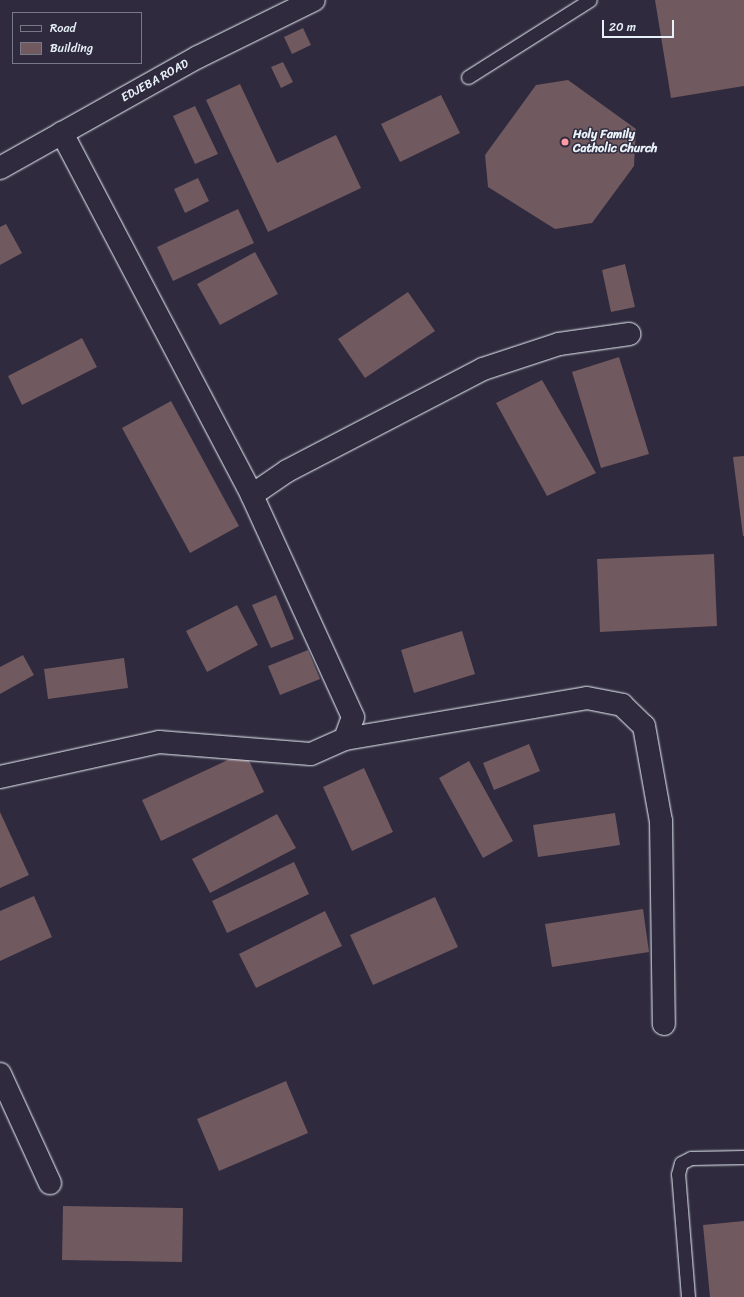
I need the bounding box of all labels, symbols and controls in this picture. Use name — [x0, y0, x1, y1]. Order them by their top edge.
legend — [12, 12, 142, 64]
scale bar — [604, 12, 676, 38]
text: 20 m — [609, 16, 636, 38]
text: Road — [50, 17, 76, 39]
text: Building — [50, 37, 93, 59]
street label: EDJEBA ROAD — [119, 57, 191, 105]
place label: Holy Family Catholic Church — [573, 128, 657, 156]
marker: Holy Family Catholic Church — [560, 137, 570, 147]

